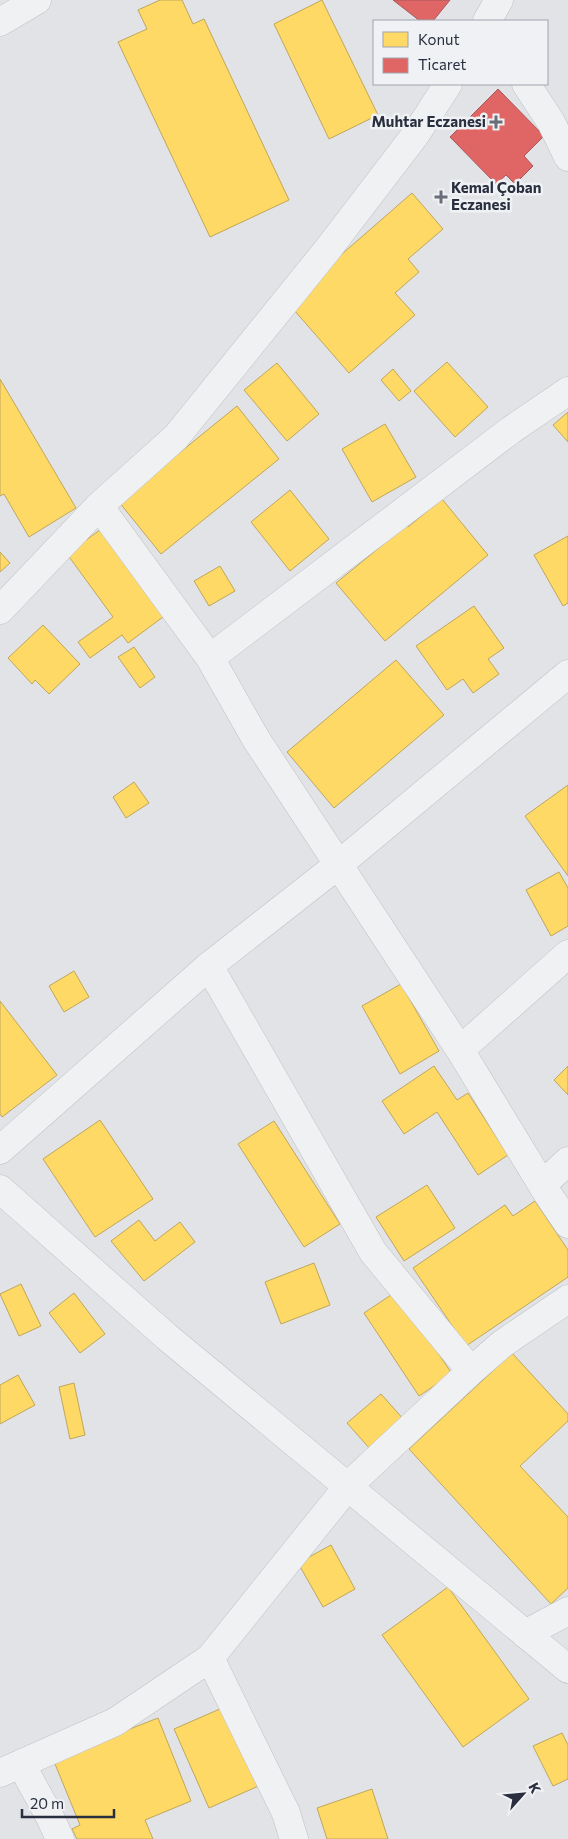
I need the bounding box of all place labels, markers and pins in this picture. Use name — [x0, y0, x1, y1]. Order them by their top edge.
place label: Muhtar Eczanesi — [372, 112, 486, 130]
marker: Muhtar Eczanesi — [490, 116, 502, 128]
place label: Kemal Çoban Eczanesi — [451, 178, 541, 213]
marker: Kemal Çoban Eczanesi — [435, 191, 447, 203]

